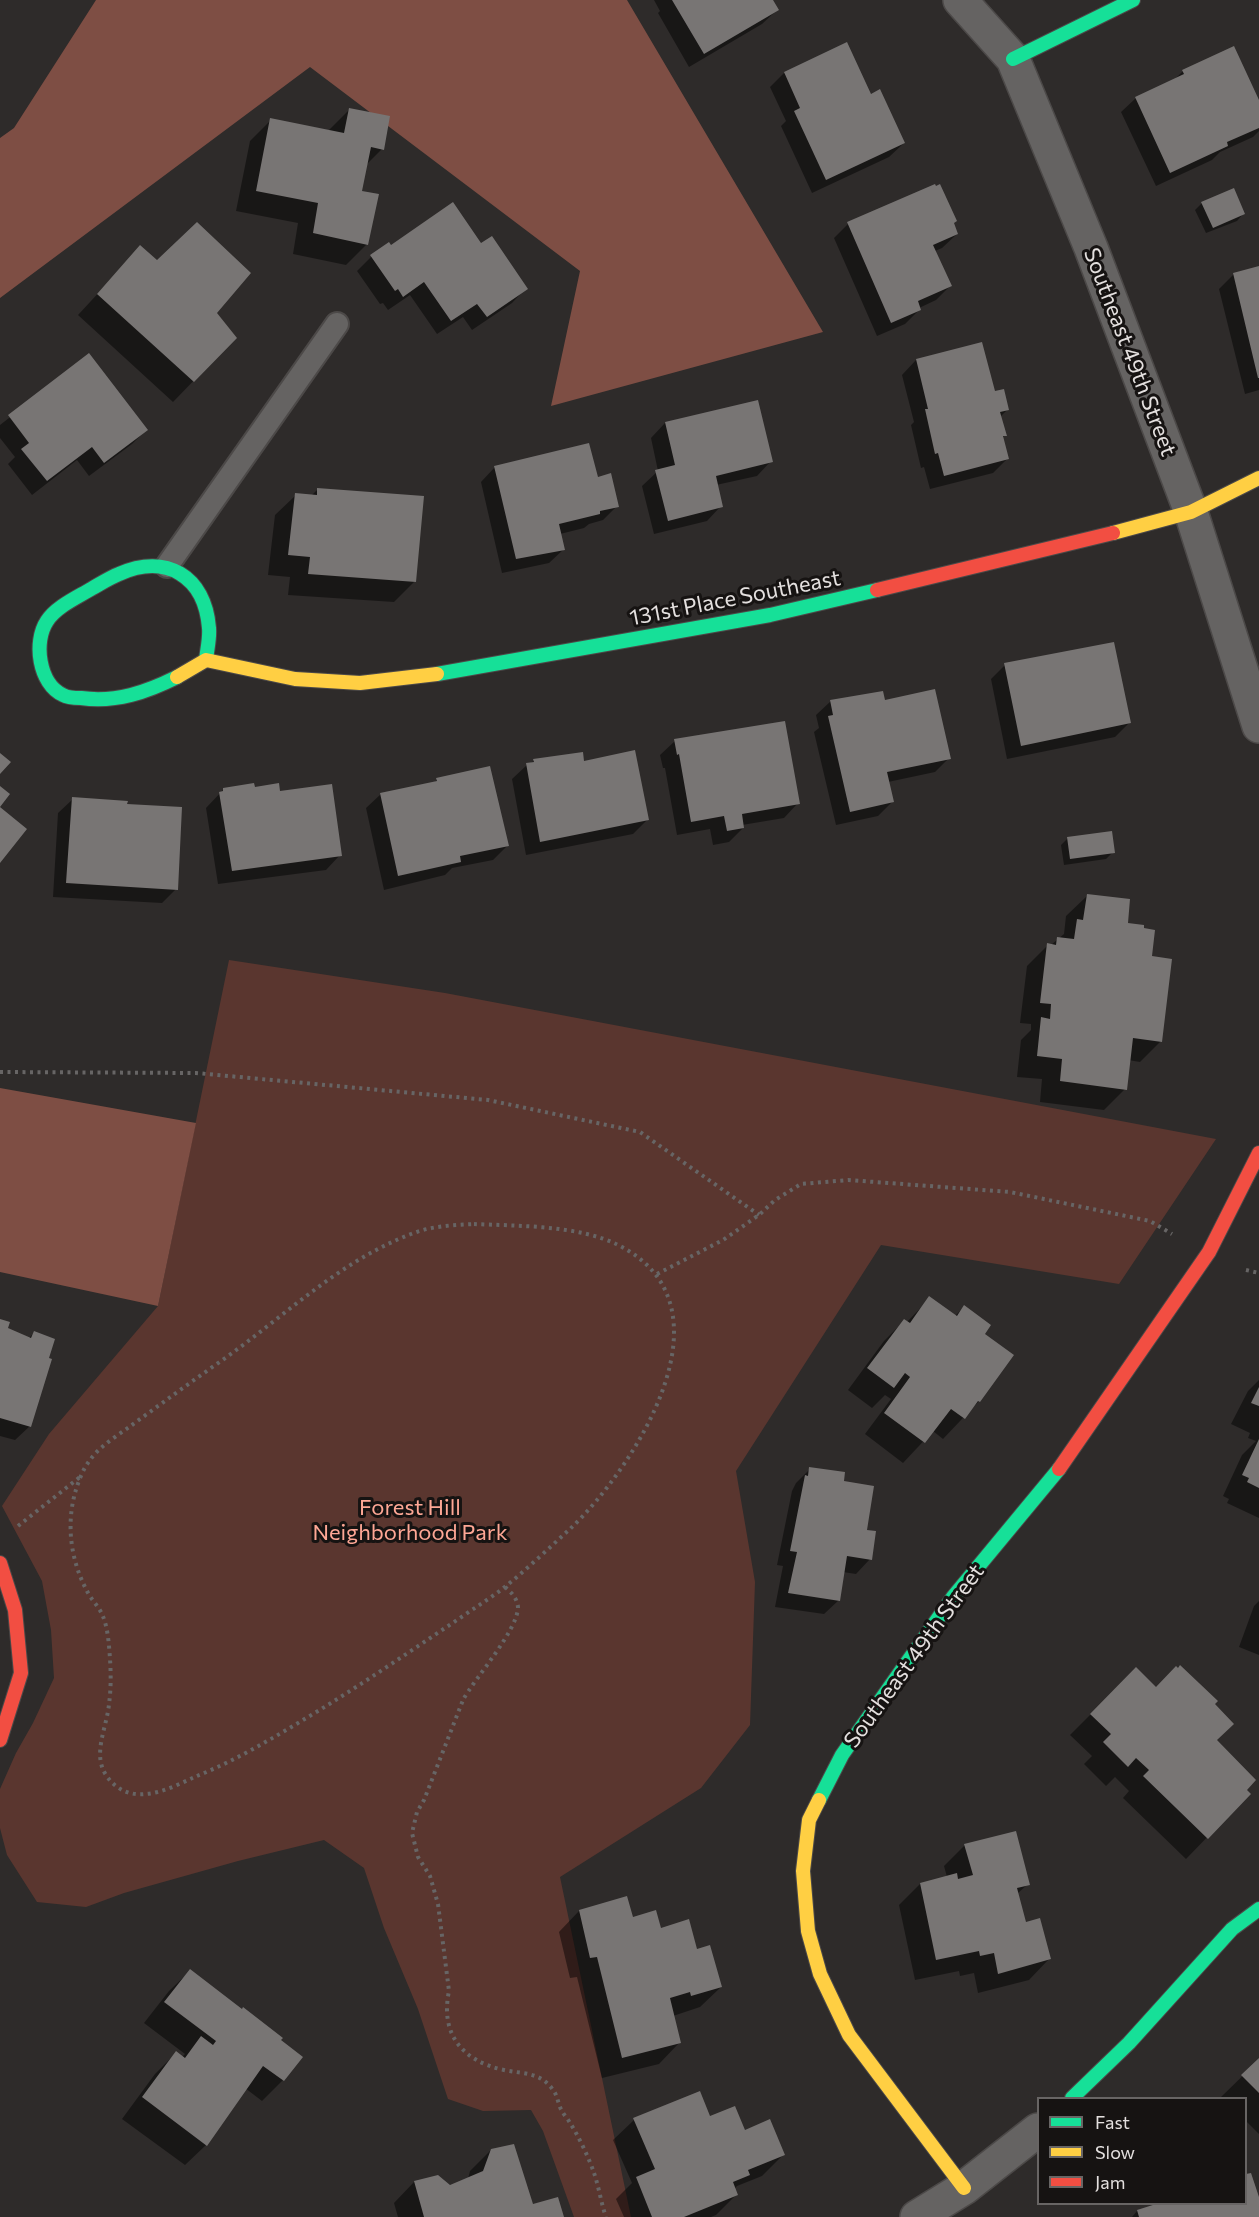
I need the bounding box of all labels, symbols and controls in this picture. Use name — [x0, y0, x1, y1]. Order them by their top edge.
street label: Southeast 49th Street — [1078, 244, 1182, 460]
street label: 131st Place Southeast — [627, 565, 843, 631]
park label: Forest Hill Neighborhood Park — [312, 1495, 508, 1546]
street label: Southeast 49th Street — [838, 1559, 990, 1753]
legend — [1037, 2097, 1247, 2205]
text: Fast — [1095, 2111, 1130, 2133]
text: Slow — [1095, 2141, 1135, 2163]
text: Jam — [1095, 2171, 1125, 2193]

